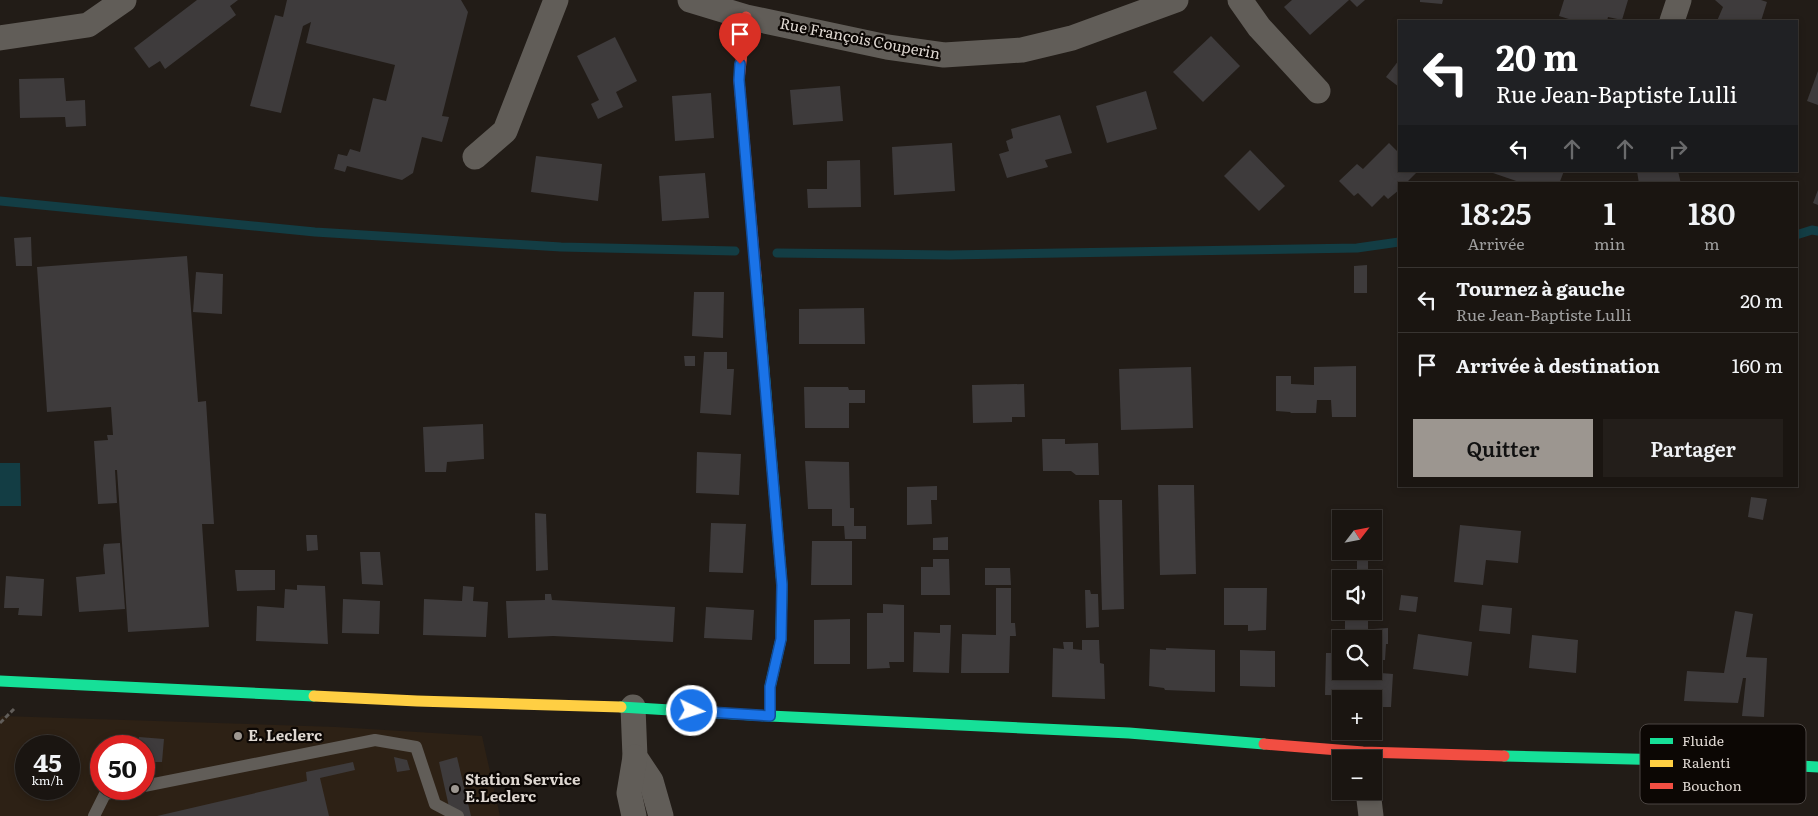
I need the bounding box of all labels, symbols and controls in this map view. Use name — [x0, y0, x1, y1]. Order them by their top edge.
street label: Rue François Couperin — [778, 11, 942, 64]
pin — [719, 13, 761, 64]
icon: arrive — [726, 20, 754, 48]
text: 20 m — [1496, 30, 1578, 82]
icon: left — [1413, 40, 1478, 105]
text: Rue Jean-Baptiste Lulli — [1496, 77, 1737, 110]
icon: left — [1505, 135, 1533, 163]
icon: ahead — [1558, 135, 1586, 163]
icon: ahead — [1611, 135, 1639, 163]
icon: right — [1664, 135, 1692, 163]
text: 18:25 — [1461, 190, 1531, 234]
text: 1 — [1603, 190, 1616, 234]
text: 180 — [1688, 190, 1735, 234]
text: Arrivée — [1467, 231, 1525, 255]
text: min — [1594, 231, 1625, 255]
text: m — [1704, 231, 1719, 255]
text: Tournez à gauche — [1456, 274, 1625, 302]
icon: left — [1413, 286, 1441, 314]
text: 20 m — [1740, 286, 1783, 314]
text: Rue Jean-Baptiste Lulli — [1456, 302, 1631, 326]
icon: arrive — [1413, 351, 1441, 379]
text: Arrivée à destination — [1456, 351, 1660, 379]
text: 160 m — [1732, 351, 1783, 379]
button: Quitter — [1413, 419, 1593, 477]
button: Partager — [1603, 419, 1783, 477]
north arrow — [1332, 510, 1382, 560]
map controls — [1332, 510, 1382, 800]
button: sound — [1332, 570, 1382, 620]
button: search — [1332, 630, 1382, 680]
position arrow — [665, 684, 717, 736]
button: + — [1332, 690, 1382, 740]
place label: E. Leclerc — [248, 723, 322, 746]
legend — [1640, 724, 1806, 804]
marker: E. Leclerc — [232, 730, 244, 742]
text: Fluide — [1682, 730, 1724, 750]
speed limit sign: 50 — [90, 735, 155, 800]
text: 45 — [33, 743, 62, 780]
button: − — [1332, 750, 1382, 800]
text: Ralenti — [1682, 752, 1731, 772]
place label: Station Service E.Leclerc — [465, 767, 581, 807]
text: km/h — [32, 771, 63, 789]
text: Bouchon — [1682, 775, 1742, 795]
marker: Station Service E.Leclerc — [449, 783, 461, 795]

